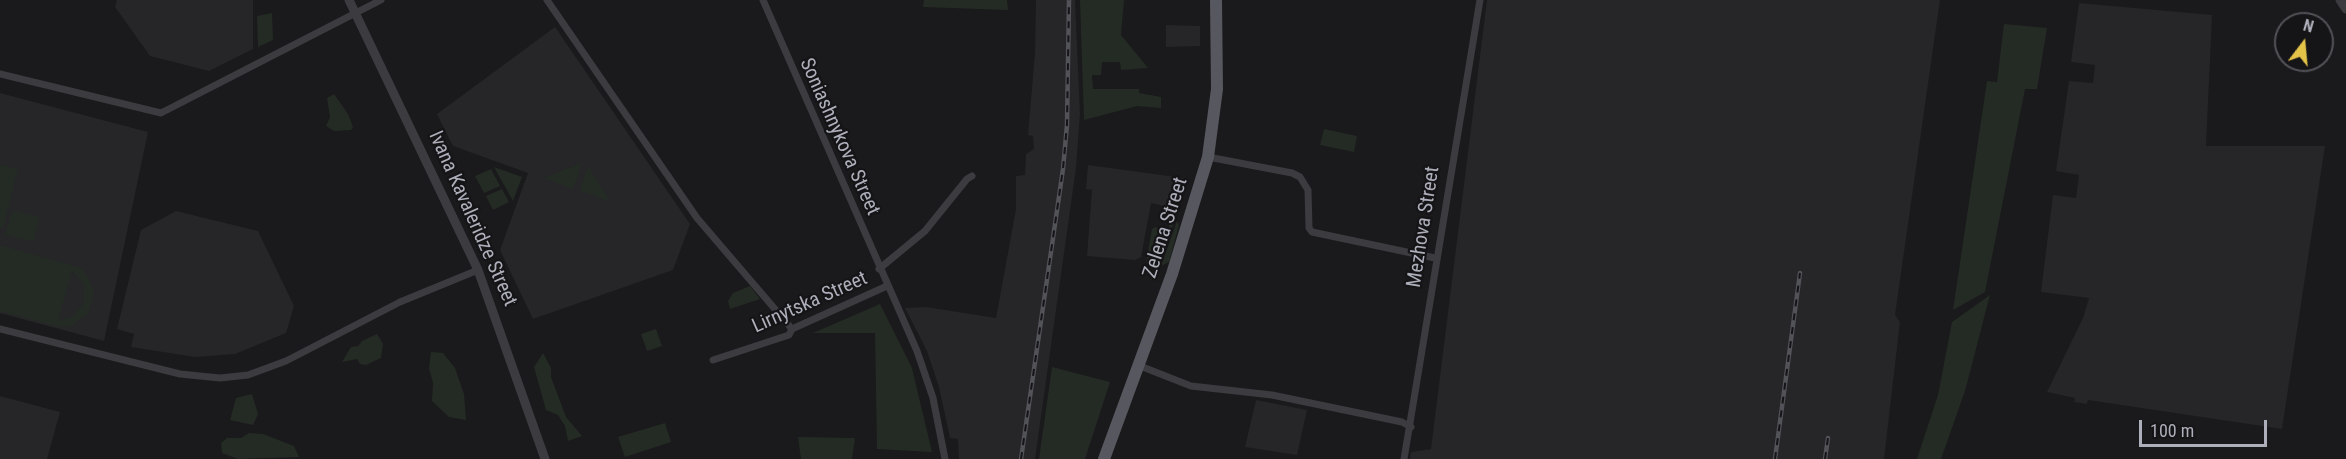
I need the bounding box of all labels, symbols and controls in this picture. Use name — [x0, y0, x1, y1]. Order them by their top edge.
north arrow — [2274, 12, 2334, 72]
text: N — [2301, 16, 2316, 37]
street label: Soniashnykova Street — [794, 55, 884, 219]
street label: Ivana Kavaleridze Street — [423, 128, 521, 310]
street label: Mezhova Street — [1403, 165, 1445, 289]
street label: Zelena Street — [1138, 175, 1194, 281]
street label: Lirnytska Street — [749, 267, 871, 339]
scale bar — [2142, 408, 2270, 446]
text: 100 m — [2150, 420, 2194, 441]

